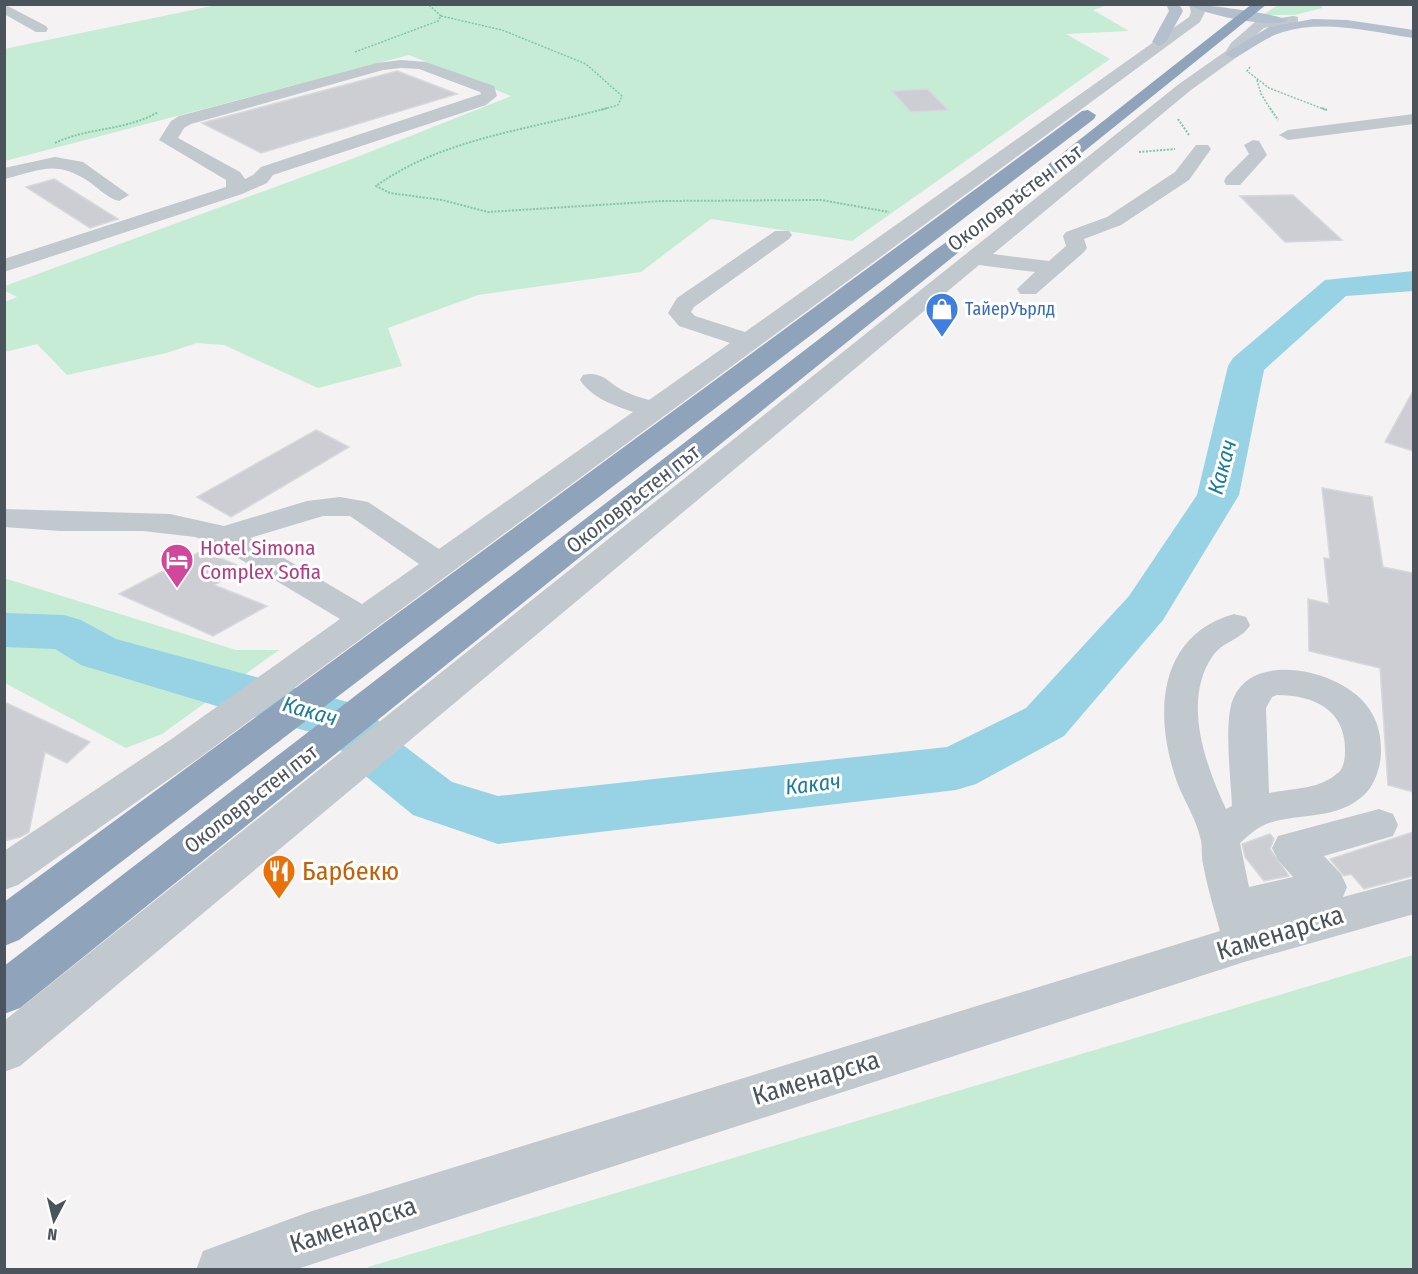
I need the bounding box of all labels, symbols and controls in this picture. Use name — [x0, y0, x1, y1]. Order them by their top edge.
street label: Околовръстен път — [943, 139, 1088, 257]
shop icon: ТайерУърлд — [924, 291, 960, 338]
place label: ТайерУърлд — [965, 298, 1055, 320]
water label: Какач — [1202, 437, 1242, 497]
street label: Околовръстен път — [561, 439, 705, 559]
place label: Hotel Simona Complex Sofia — [200, 535, 321, 585]
hotel icon: Hotel Simona Complex Sofia — [159, 542, 195, 589]
water label: Какач — [279, 690, 341, 732]
street label: Околовръстен път — [179, 739, 323, 859]
water label: Какач — [784, 767, 842, 801]
restaurant icon: Барбекю — [261, 853, 297, 900]
place label: Барбекю — [302, 856, 399, 887]
street label: Каменарска — [1213, 899, 1347, 967]
street label: Каменарска — [749, 1044, 883, 1112]
north arrow — [24, 1190, 84, 1250]
street label: Каменарска — [286, 1190, 420, 1260]
text: N — [46, 1224, 58, 1244]

